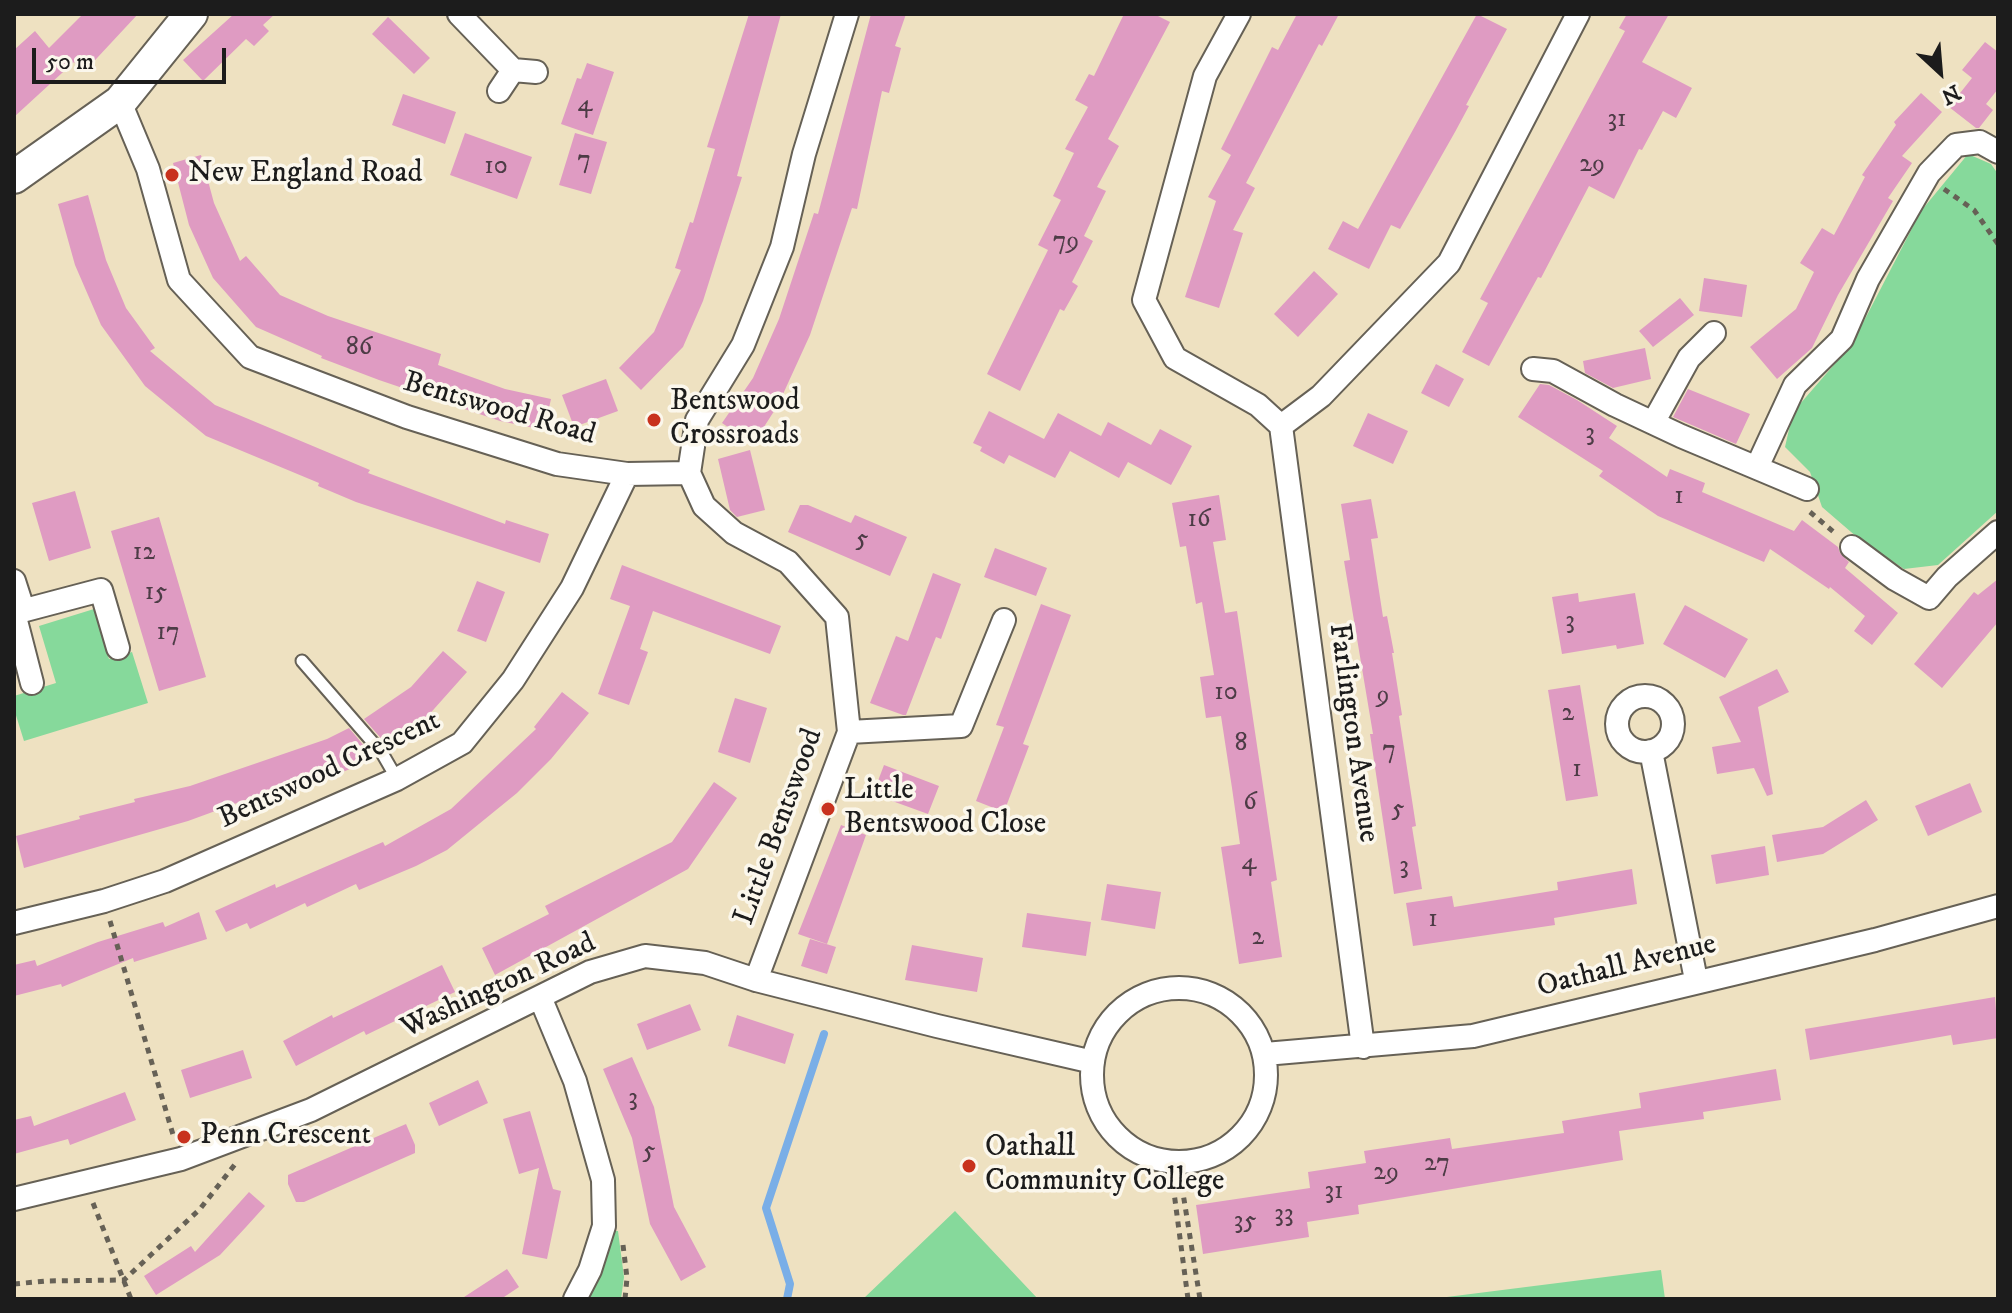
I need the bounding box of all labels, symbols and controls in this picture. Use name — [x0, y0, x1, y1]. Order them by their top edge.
scale bar — [36, 32, 230, 82]
north arrow — [1900, 32, 1980, 112]
text: 50 m — [46, 47, 94, 77]
text: N — [1937, 78, 1965, 110]
house number: 4 — [578, 90, 592, 122]
house number: 31 — [1607, 105, 1627, 137]
house number: 7 — [577, 146, 591, 178]
house number: 29 — [1579, 150, 1605, 182]
house number: 10 — [484, 152, 508, 184]
place label: New England Road — [188, 157, 422, 193]
marker: New England Road — [163, 166, 181, 184]
house number: 79 — [1053, 227, 1079, 259]
house number: 86 — [346, 333, 372, 365]
street label: Bentswood Road — [399, 365, 599, 455]
place label: Bentswood Crossroads — [670, 385, 800, 456]
marker: Bentswood Crossroads — [645, 411, 663, 429]
house number: 3 — [1585, 419, 1595, 451]
house number: 1 — [1674, 482, 1684, 514]
house number: 16 — [1188, 505, 1210, 537]
house number: 5 — [856, 525, 868, 557]
house number: 12 — [133, 538, 155, 570]
house number: 15 — [145, 578, 167, 610]
house number: 3 — [1565, 607, 1575, 639]
house number: 17 — [156, 618, 180, 650]
street label: Farlington Avenue — [1319, 621, 1385, 845]
house number: 10 — [1214, 678, 1238, 710]
house number: 9 — [1377, 681, 1389, 713]
house number: 2 — [1562, 699, 1574, 731]
street label: Bentswood Crescent — [214, 704, 446, 838]
street label: Little Bentswood — [728, 724, 832, 930]
house number: 8 — [1234, 729, 1248, 761]
house number: 7 — [1382, 736, 1396, 768]
house number: 1 — [1572, 755, 1582, 787]
place label: Little Bentswood Close — [844, 774, 1046, 844]
house number: 6 — [1243, 788, 1257, 820]
house number: 5 — [1392, 795, 1404, 827]
marker: Little Bentswood Close — [819, 800, 837, 818]
house number: 4 — [1242, 848, 1256, 880]
house number: 3 — [1399, 852, 1409, 884]
house number: 1 — [1428, 905, 1438, 937]
house number: 2 — [1252, 923, 1264, 955]
street label: Washington Road — [396, 926, 602, 1048]
street label: Oathall Avenue — [1534, 927, 1720, 1007]
house number: 3 — [628, 1084, 638, 1116]
place label: Penn Crescent — [200, 1119, 371, 1155]
marker: Penn Crescent — [175, 1128, 193, 1146]
place label: Oathall Community College — [985, 1131, 1224, 1202]
house number: 5 — [643, 1137, 655, 1169]
house number: 27 — [1424, 1149, 1450, 1181]
marker: Oathall Community College — [960, 1157, 978, 1175]
house number: 29 — [1373, 1158, 1399, 1190]
house number: 31 — [1324, 1177, 1344, 1209]
house number: 33 — [1274, 1200, 1294, 1232]
house number: 35 — [1234, 1207, 1256, 1239]

